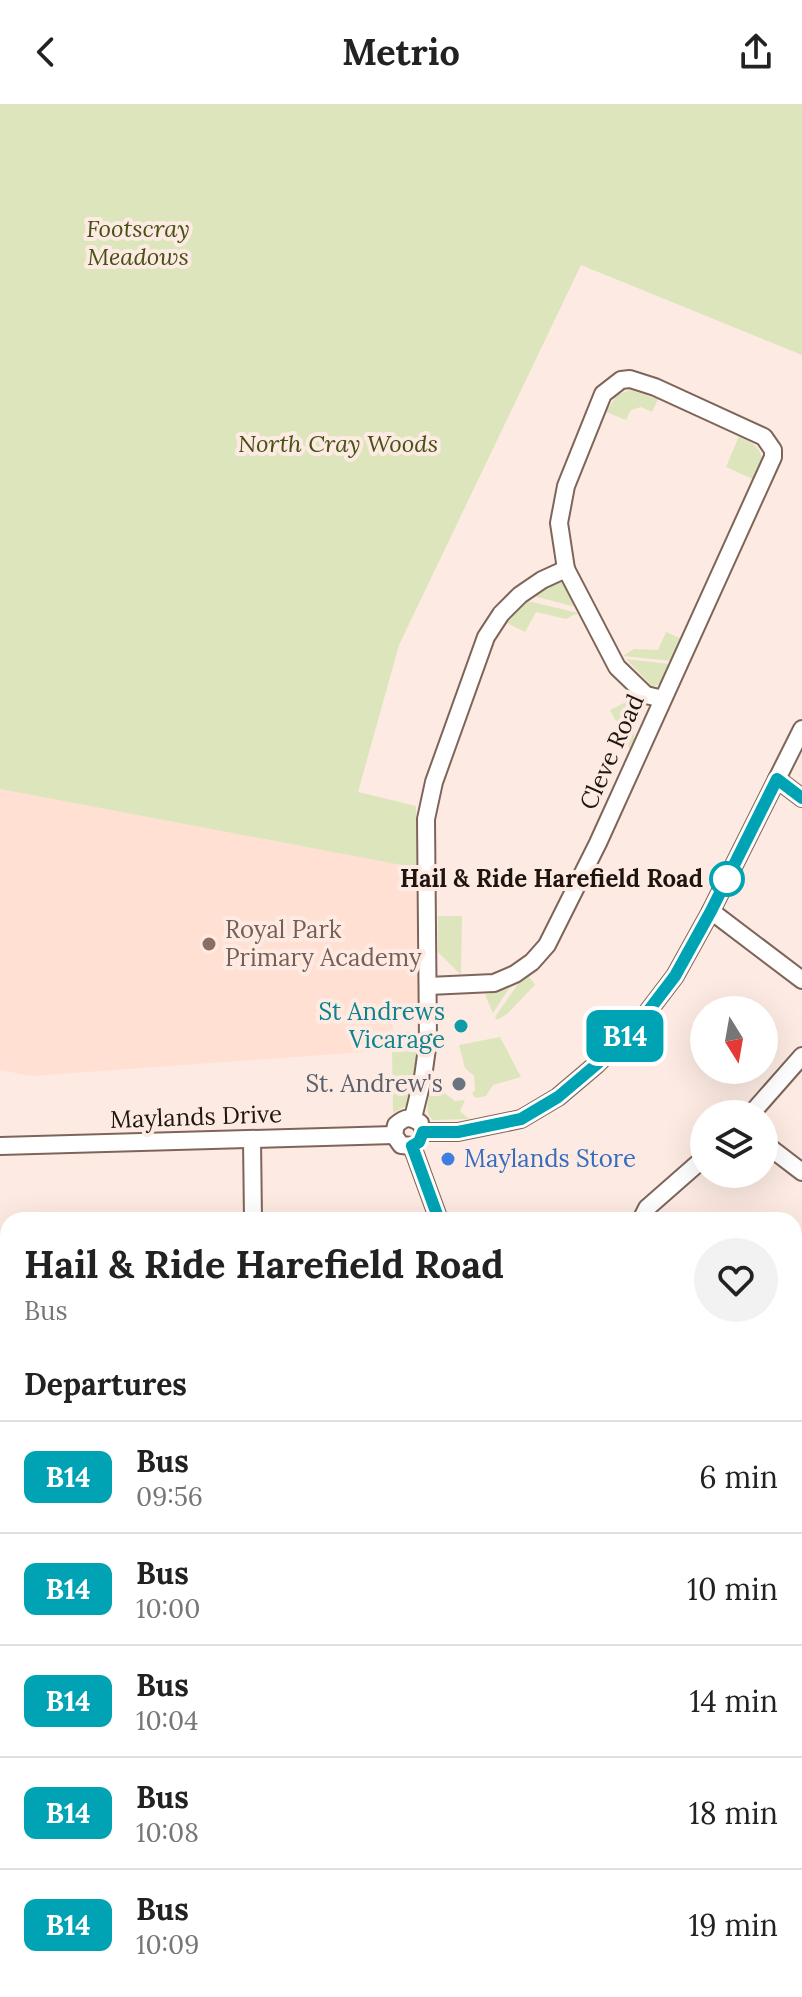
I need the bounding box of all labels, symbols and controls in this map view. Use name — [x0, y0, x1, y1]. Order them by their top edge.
text: Metrio — [342, 29, 460, 75]
icon: back — [24, 30, 68, 74]
icon: share — [734, 30, 778, 74]
park label: Footscray Meadows — [86, 213, 190, 272]
park label: North Cray Woods — [238, 428, 438, 459]
street label: Cleve Road — [572, 689, 651, 814]
marker: Hail & Ride Harefield Road — [710, 862, 744, 896]
place label: Hail & Ride Harefield Road — [400, 863, 703, 894]
place label: Royal Park Primary Academy — [225, 914, 422, 973]
marker: Royal Park Primary Academy — [200, 935, 218, 953]
place label: St Andrews Vicarage — [318, 996, 445, 1055]
north arrow — [690, 996, 778, 1084]
map controls — [690, 996, 778, 1188]
line badge: B14 — [579, 1010, 671, 1062]
marker: St Andrews Vicarage — [452, 1017, 470, 1035]
text: B14 — [602, 1018, 648, 1054]
place label: St. Andrew's — [306, 1068, 443, 1099]
marker: St. Andrew's — [450, 1075, 468, 1093]
street label: Maylands Drive — [109, 1098, 282, 1135]
button: layers — [690, 1100, 778, 1188]
place label: Maylands Store — [464, 1143, 636, 1174]
marker: Maylands Store — [439, 1150, 457, 1168]
button: heart — [694, 1238, 778, 1322]
text: Hail & Ride Harefield Road — [24, 1240, 504, 1288]
text: Bus — [24, 1294, 68, 1327]
text: Departures — [24, 1365, 187, 1403]
text: Bus — [136, 1442, 189, 1480]
text: 6 min — [699, 1458, 778, 1496]
text: B14 — [45, 1459, 91, 1495]
text: 09:56 — [136, 1480, 203, 1513]
text: Bus — [136, 1554, 189, 1592]
text: 10 min — [687, 1570, 778, 1608]
text: B14 — [45, 1571, 91, 1607]
text: 10:00 — [136, 1592, 200, 1625]
text: Bus — [136, 1666, 189, 1704]
text: 14 min — [689, 1682, 778, 1720]
text: B14 — [45, 1683, 91, 1719]
text: 10:04 — [136, 1704, 198, 1737]
text: Bus — [136, 1778, 189, 1816]
text: 18 min — [689, 1794, 778, 1832]
text: B14 — [45, 1795, 91, 1831]
text: 10:08 — [136, 1816, 199, 1849]
text: Bus — [136, 1890, 189, 1928]
text: 19 min — [688, 1906, 778, 1944]
text: B14 — [45, 1907, 91, 1943]
text: 10:09 — [136, 1928, 199, 1961]

